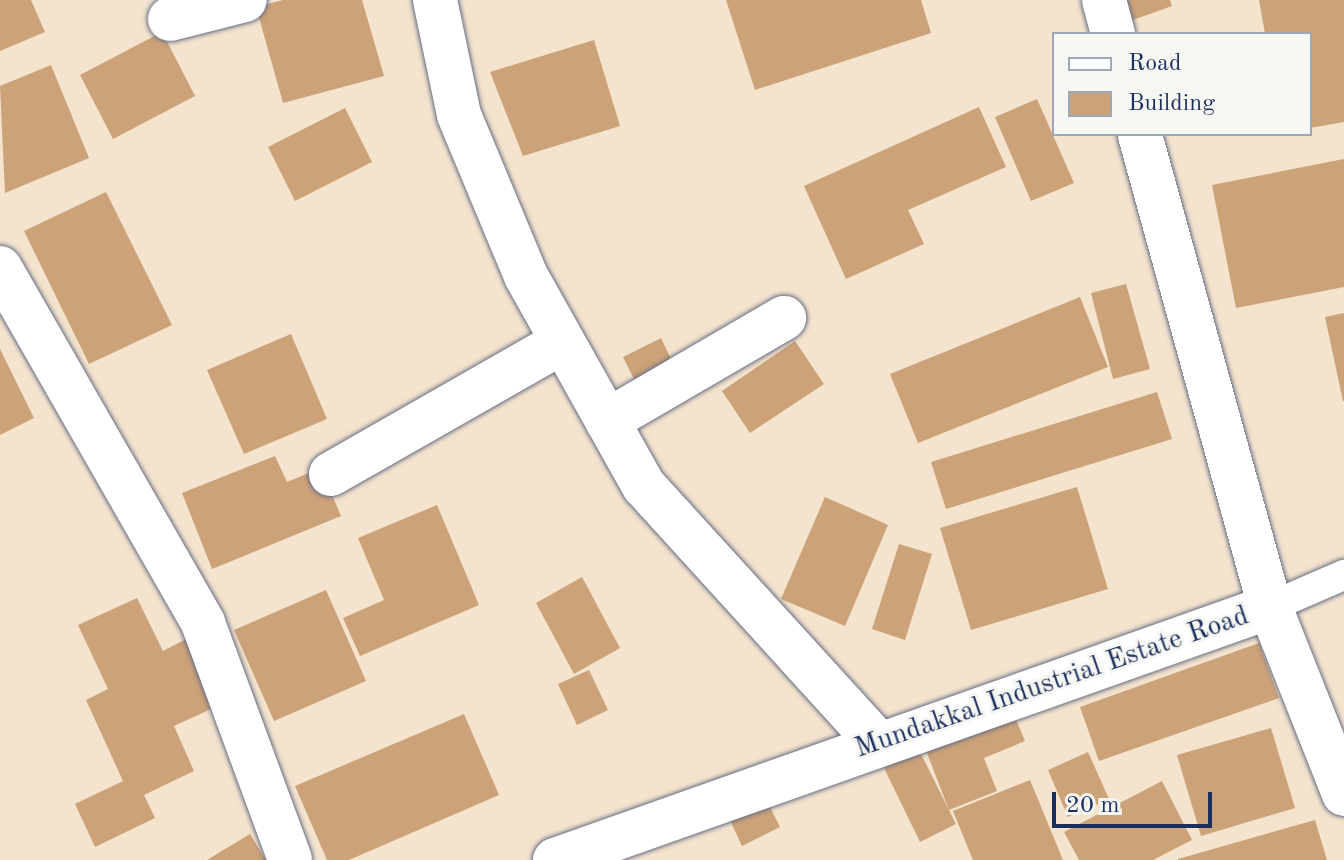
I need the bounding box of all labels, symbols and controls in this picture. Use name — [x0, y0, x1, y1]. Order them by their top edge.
legend — [1052, 32, 1312, 136]
text: Road — [1128, 52, 1181, 76]
text: Building — [1128, 92, 1215, 116]
street label: Mundakkal Industrial Estate Road — [851, 600, 1253, 766]
scale bar — [1056, 776, 1216, 826]
text: 20 m — [1066, 794, 1120, 818]

